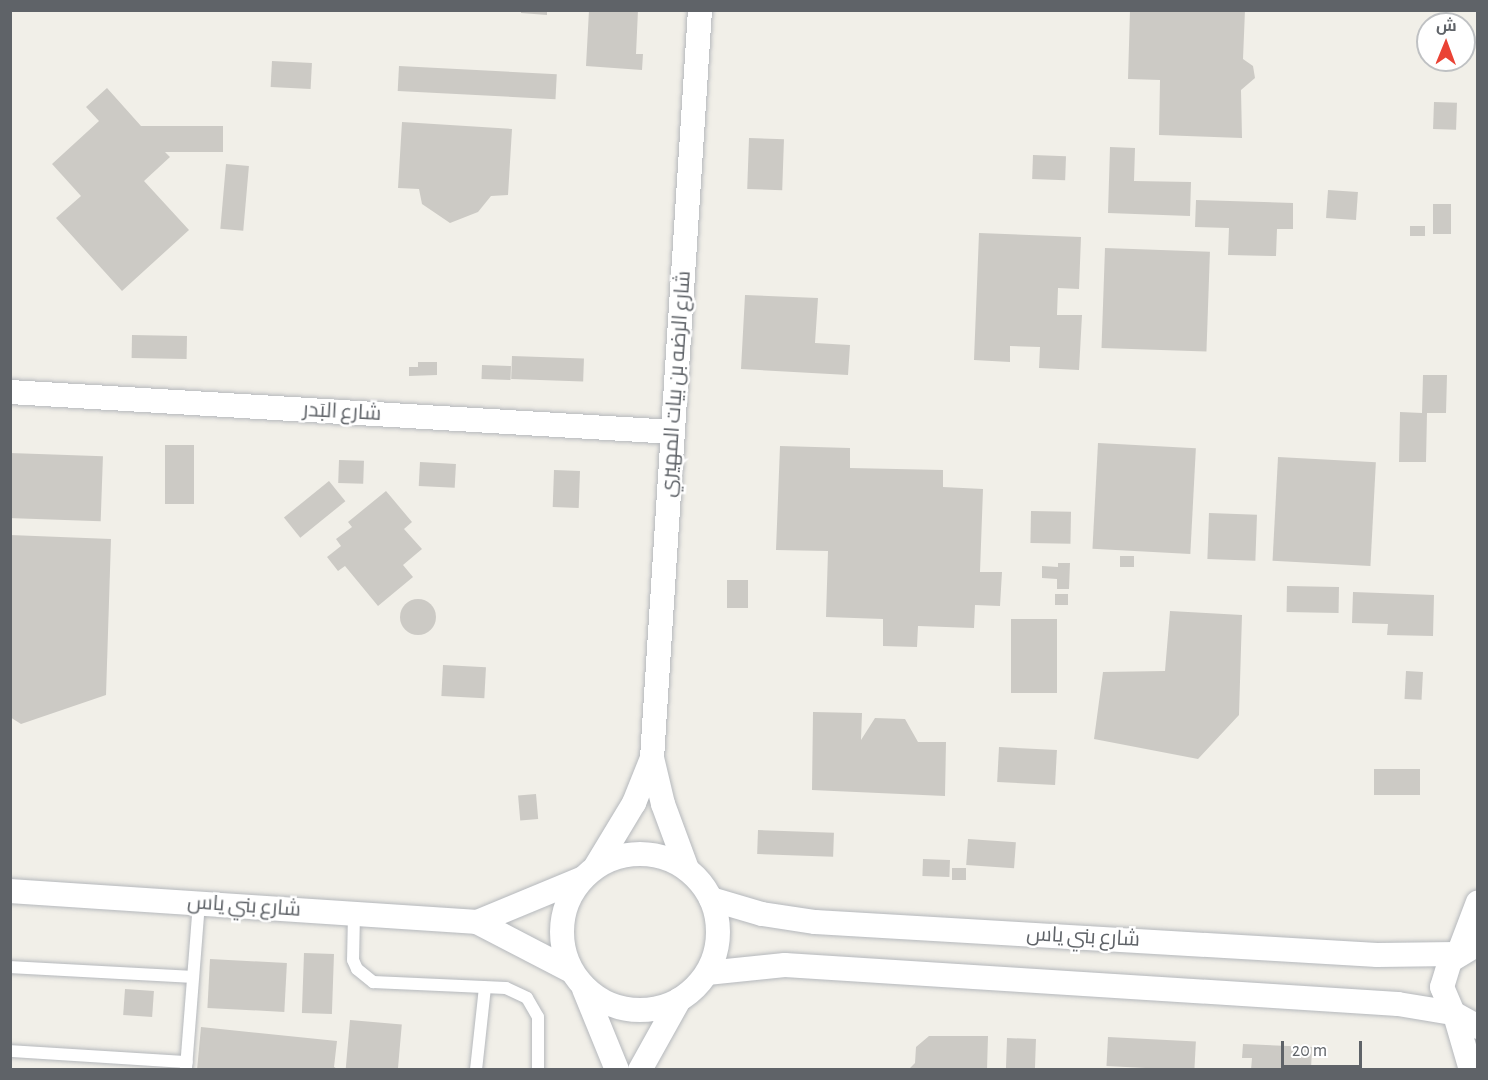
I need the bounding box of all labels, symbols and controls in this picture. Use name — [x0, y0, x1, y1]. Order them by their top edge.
north arrow — [1416, 12, 1476, 72]
text: ش — [1436, 18, 1457, 34]
street label: شارع الرضه بن بيات المهيري — [656, 270, 696, 498]
street label: شارع البَدر — [302, 397, 382, 427]
street label: شارع بني ياس — [186, 889, 302, 923]
street label: شارع بني ياس — [1026, 921, 1140, 953]
scale bar — [1284, 1029, 1365, 1067]
text: 20 m — [1292, 1042, 1327, 1060]

